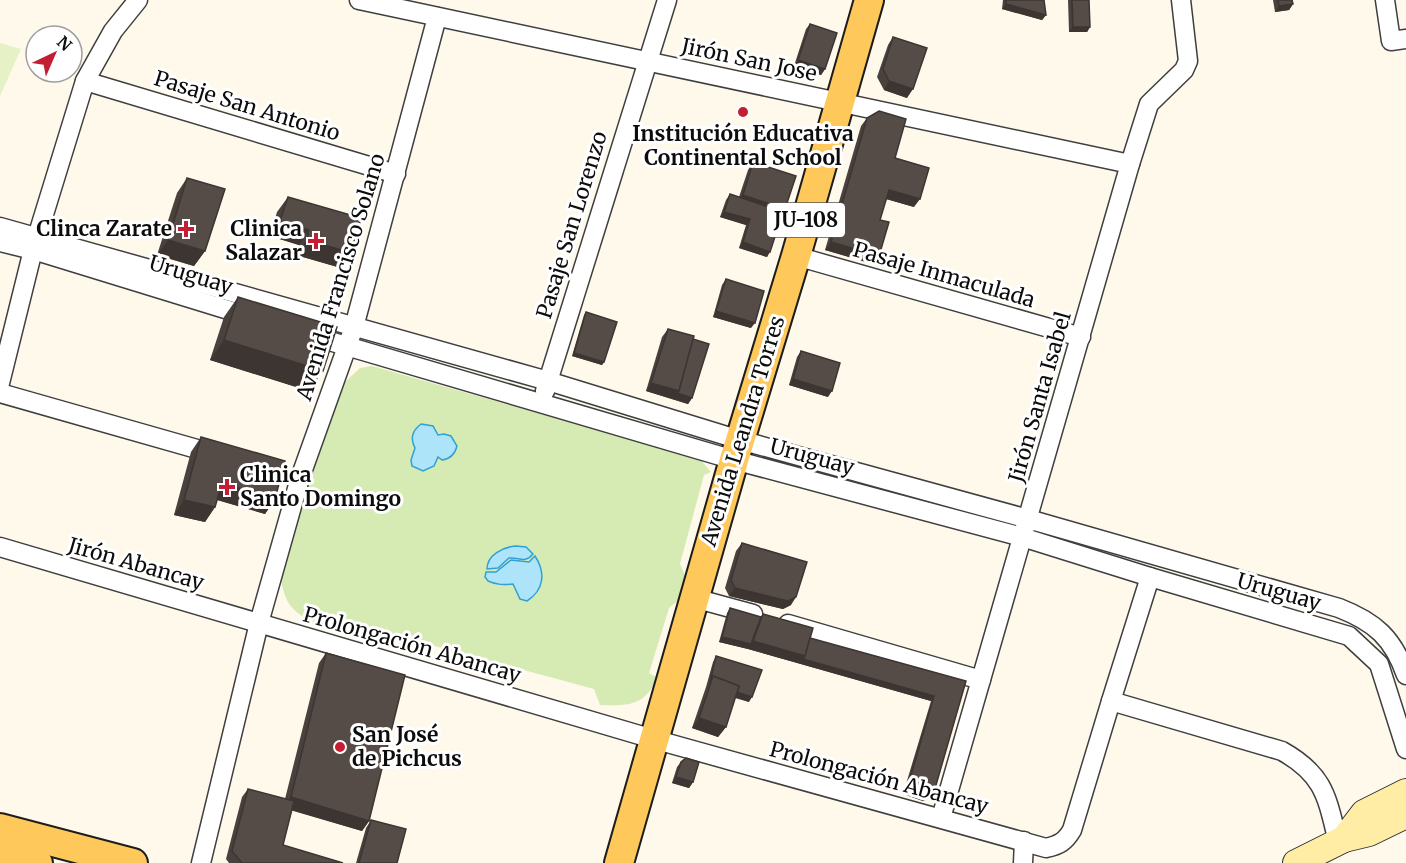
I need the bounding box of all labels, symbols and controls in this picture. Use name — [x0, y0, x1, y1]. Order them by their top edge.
north arrow — [24, 24, 84, 84]
text: N — [53, 32, 76, 55]
street label: Jirón San Jose — [678, 32, 819, 87]
street label: Pasaje San Antonio — [151, 64, 343, 147]
marker: Institución Educativa Continental School — [736, 105, 750, 119]
place label: Institución Educativa Continental School — [632, 120, 854, 171]
street label: Pasaje San Lorenzo — [530, 128, 613, 322]
street label: Avenida Francisco Solano — [290, 150, 391, 404]
road number: JU-108 — [767, 203, 845, 237]
place label: Clinca Zarate — [36, 215, 172, 242]
place label: Clinica Salazar — [225, 215, 302, 266]
marker: Clinca Zarate — [177, 220, 195, 238]
marker: Clinica Salazar — [307, 232, 325, 250]
street label: Pasaje Inmaculada — [850, 236, 1038, 313]
street label: Uruguay — [146, 249, 237, 300]
street label: Jirón Santa Isabel — [1002, 308, 1077, 486]
street label: Avenida Leandra Torres — [694, 312, 790, 550]
street label: Uruguay — [767, 432, 858, 481]
place label: Clinica Santo Domingo — [240, 461, 401, 512]
marker: Clinica Santo Domingo — [218, 478, 236, 496]
street label: Jirón Abancay — [64, 531, 208, 596]
street label: Uruguay — [1234, 567, 1325, 617]
street label: Prolongación Abancay — [300, 600, 525, 689]
place label: San José de Pichcus — [352, 721, 462, 772]
street label: Prolongación Abancay — [767, 735, 992, 820]
marker: San José de Pichcus — [333, 740, 347, 754]

